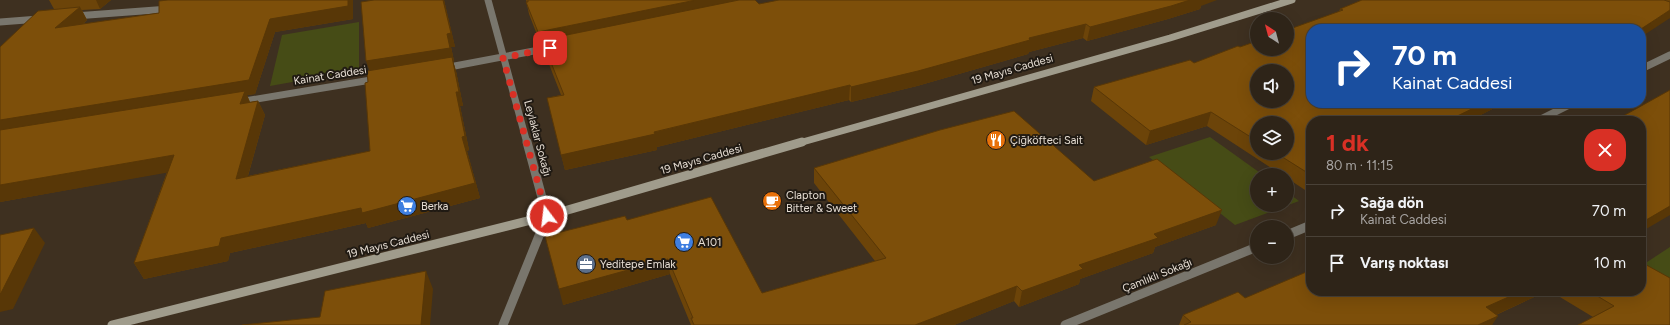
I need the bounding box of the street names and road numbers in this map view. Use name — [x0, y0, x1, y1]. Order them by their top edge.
street label: 19 Mayıs Caddesi — [970, 52, 1055, 87]
street label: Kainat Caddesi — [293, 63, 367, 88]
street label: Leylaklar Sokağı — [521, 99, 554, 178]
street label: 19 Mayıs Caddesi — [659, 142, 744, 177]
street label: 19 Mayıs Caddesi — [345, 228, 431, 261]
street label: Çamlıklı Sokağı — [1121, 256, 1194, 295]

